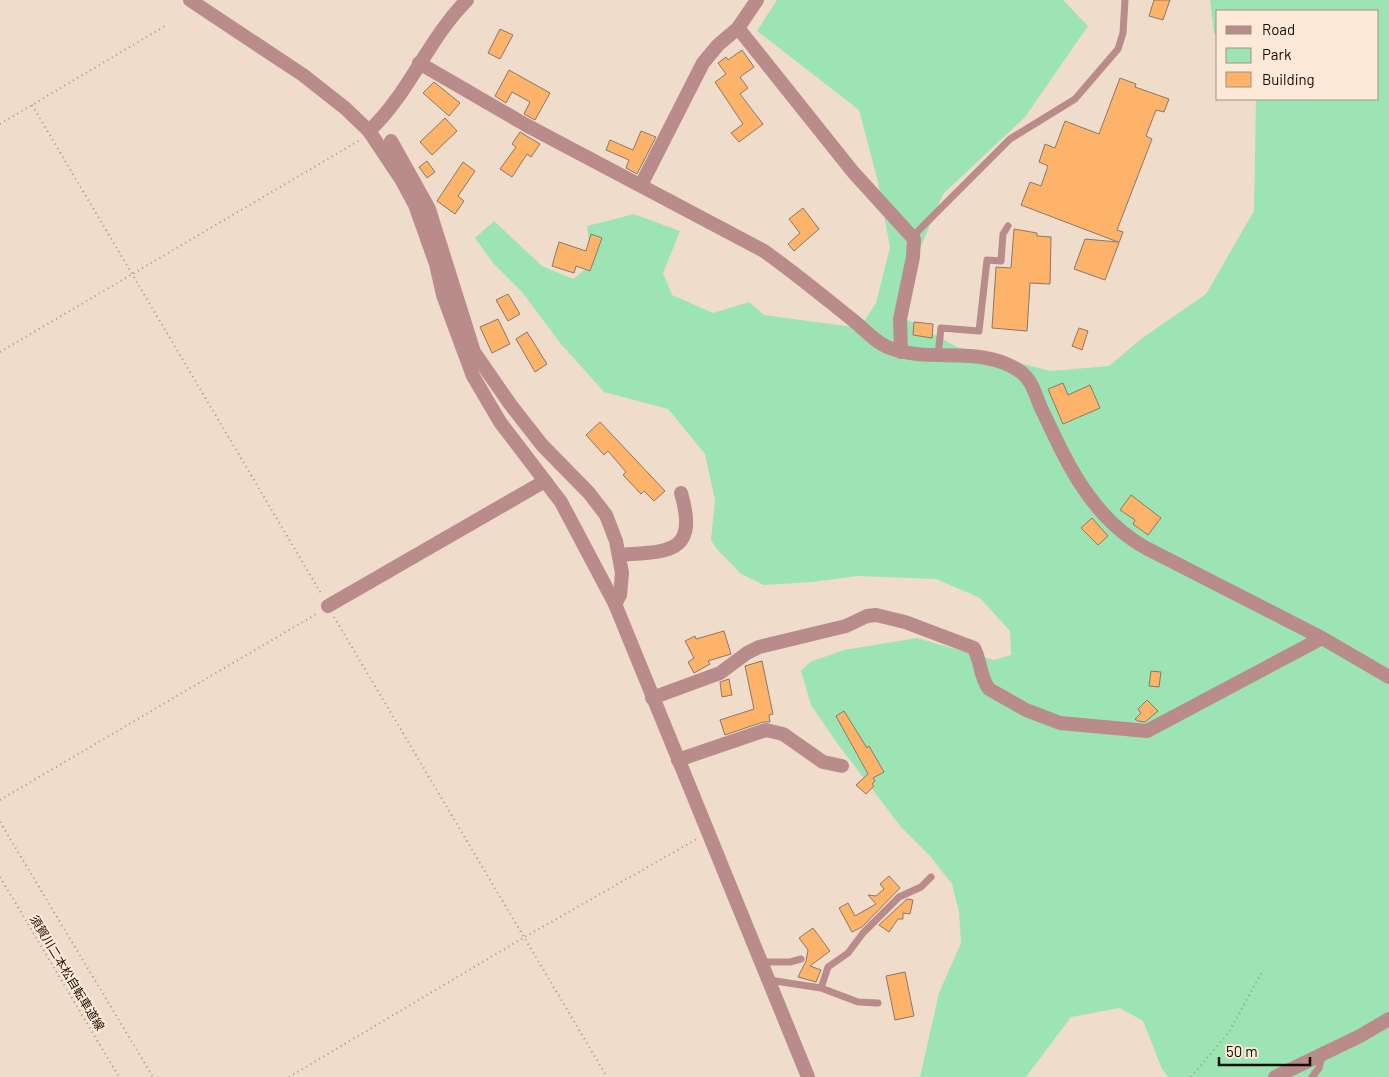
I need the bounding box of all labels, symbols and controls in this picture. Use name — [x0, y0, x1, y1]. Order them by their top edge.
legend — [1216, 10, 1379, 100]
text: Road — [1262, 20, 1295, 38]
text: Park — [1262, 45, 1292, 63]
text: Building — [1262, 70, 1315, 88]
street label: 須賀川二本松自転車道線 — [28, 912, 108, 1033]
scale bar — [1219, 1034, 1310, 1066]
text: 50 m — [1226, 1042, 1258, 1060]

